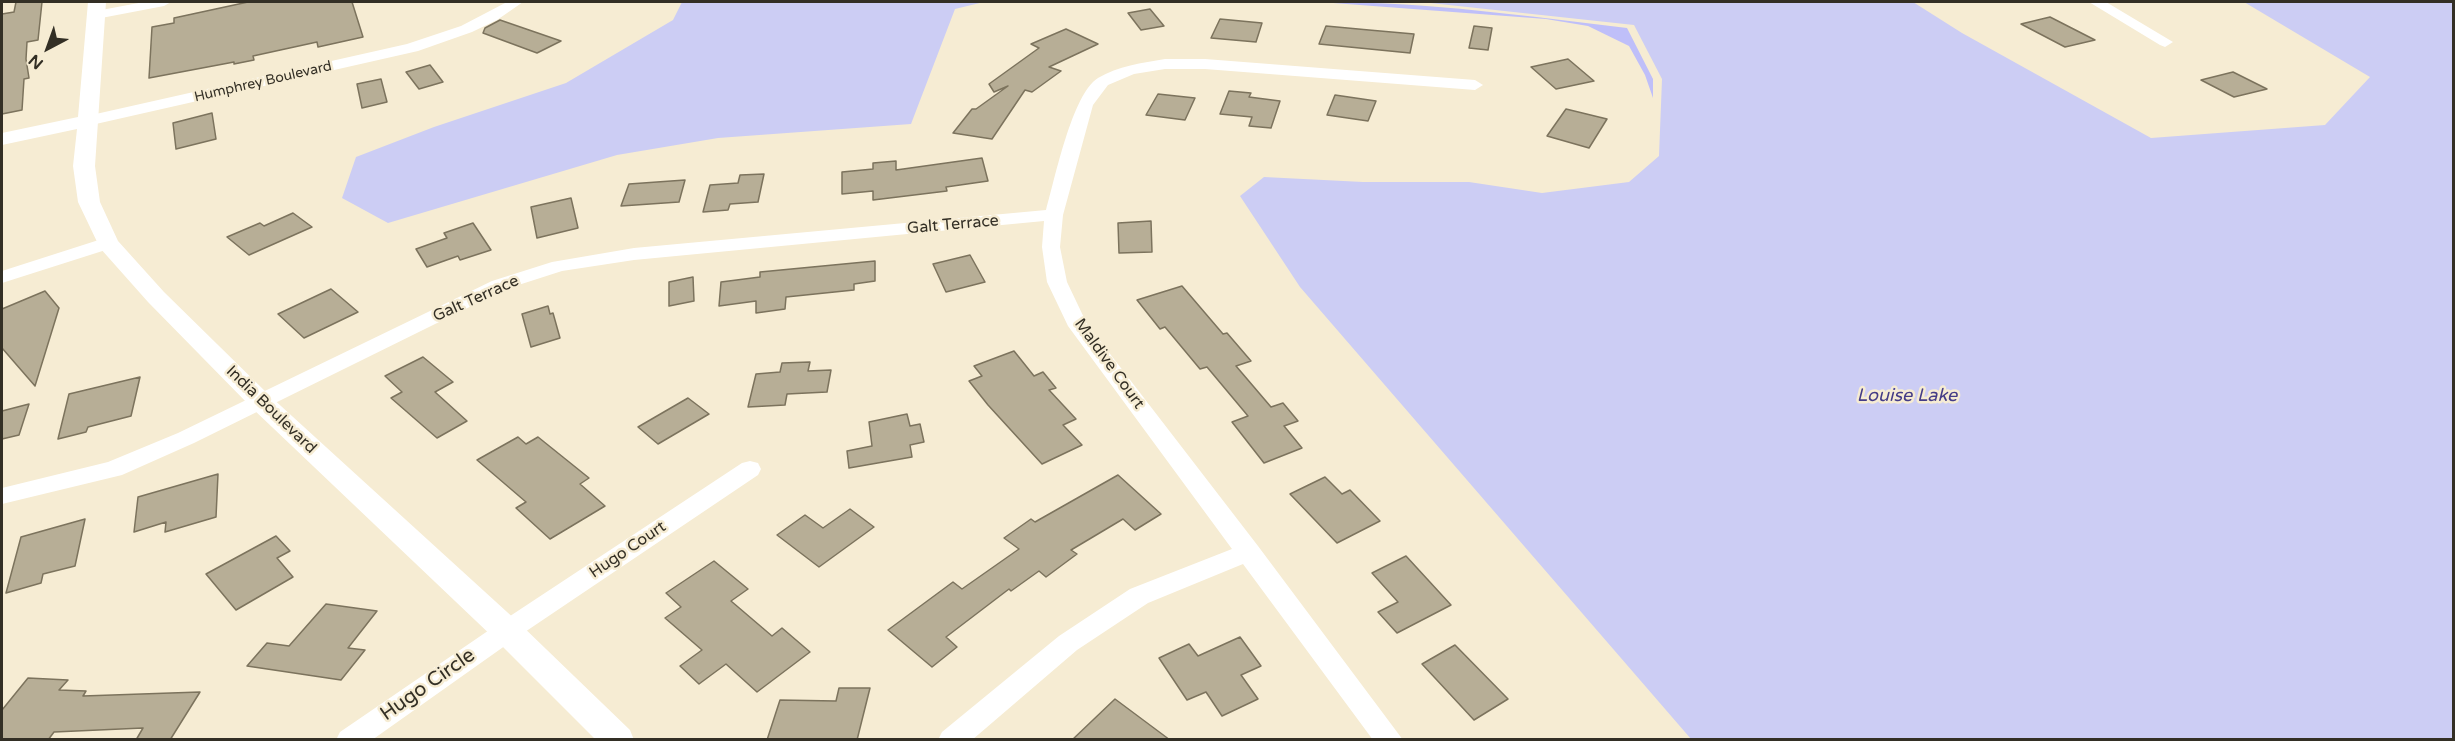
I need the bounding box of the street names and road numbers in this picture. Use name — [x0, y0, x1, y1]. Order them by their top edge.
street label: Humphrey Boulevard — [193, 58, 333, 106]
street label: Galt Terrace — [906, 211, 1000, 239]
street label: Galt Terrace — [430, 272, 522, 326]
street label: Maldive Court — [1070, 315, 1148, 413]
street label: India Boulevard — [222, 362, 320, 458]
street label: Hugo Court — [586, 517, 670, 583]
street label: Hugo Circle — [376, 644, 480, 726]

